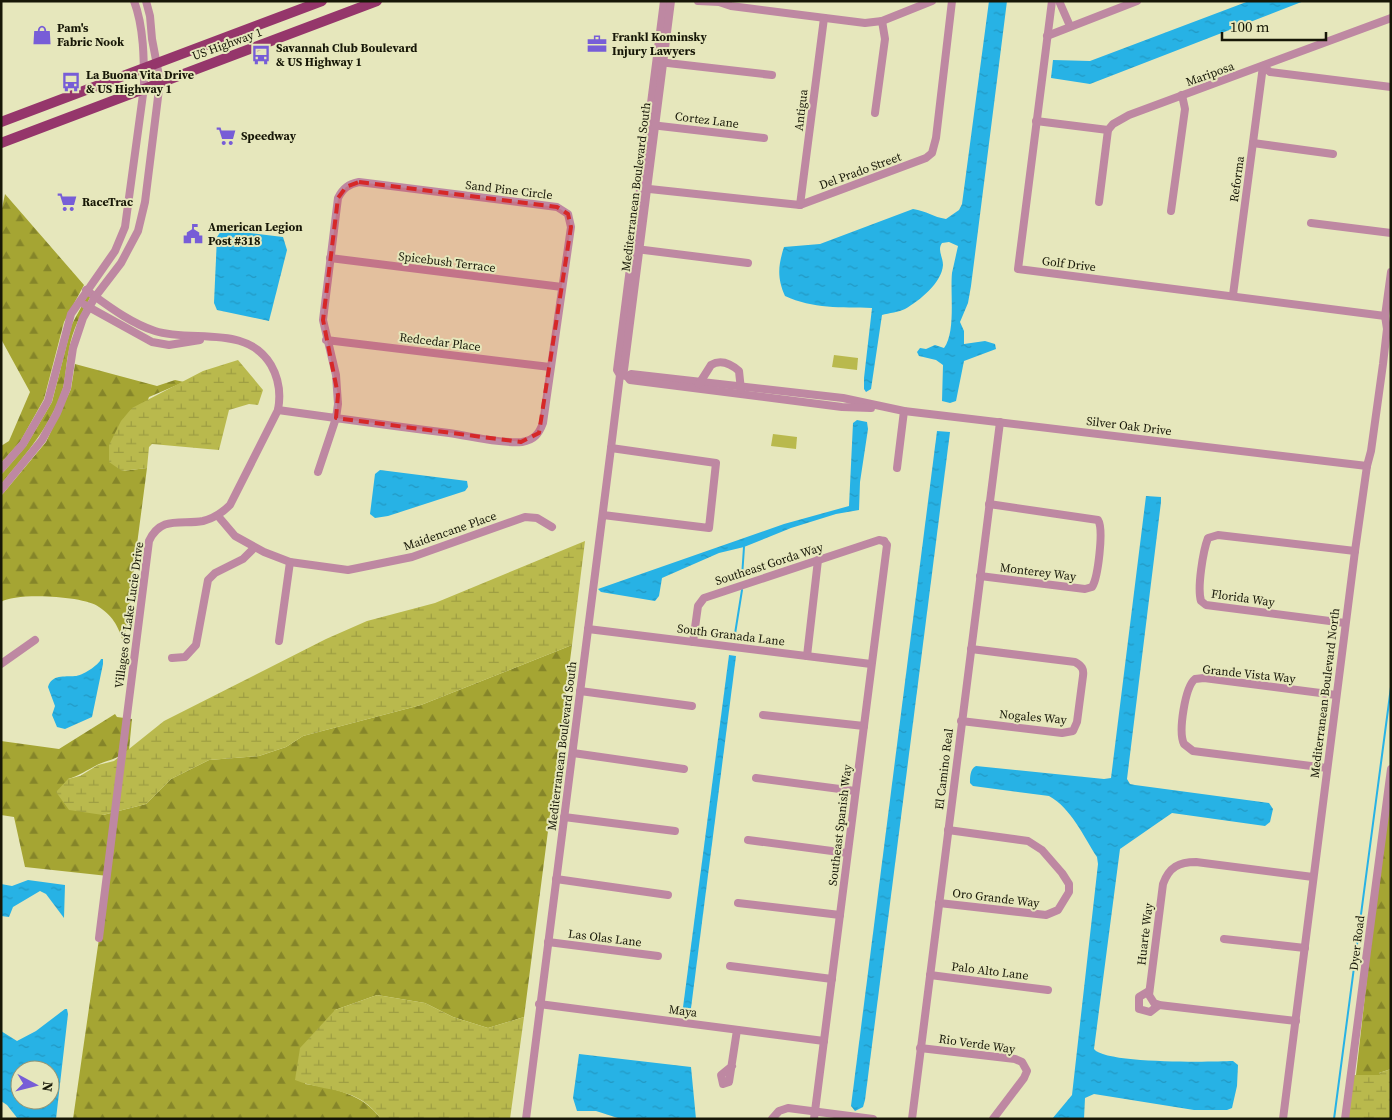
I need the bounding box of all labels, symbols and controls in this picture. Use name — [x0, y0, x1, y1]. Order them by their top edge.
scale bar — [1222, 10, 1326, 42]
text: 100 m — [1230, 16, 1270, 37]
place label: Pam's Fabric Nook — [57, 20, 125, 50]
shop icon: Pam's Fabric Nook — [31, 24, 53, 46]
street label: US Highway 1 — [190, 24, 264, 64]
place label: Frankl Kominsky Injury Lawyers — [612, 29, 708, 59]
office icon: Frankl Kominsky Injury Lawyers — [586, 33, 608, 55]
place label: Savannah Club Boulevard & US Highway 1 — [276, 40, 417, 70]
bus stop icon: Savannah Club Boulevard & US Highway 1 — [250, 44, 272, 66]
street label: Mariposa — [1184, 58, 1237, 90]
place label: La Buona Vita Drive & US Highway 1 — [86, 67, 194, 97]
bus stop icon: La Buona Vita Drive & US Highway 1 — [60, 71, 82, 93]
street label: Antigua — [791, 87, 812, 132]
street label: Mediterranean Boulevard South — [618, 101, 654, 273]
street label: Cortez Lane — [674, 108, 740, 132]
supermarket icon: Speedway — [215, 125, 237, 147]
place label: Speedway — [241, 128, 297, 144]
street label: Del Prado Street — [817, 149, 903, 193]
street label: Reforma — [1226, 154, 1248, 203]
street label: Sand Pine Circle — [465, 177, 553, 203]
supermarket icon: RaceTrac — [56, 191, 78, 213]
place label: RaceTrac — [82, 194, 133, 210]
place label: American Legion Post #318 — [208, 219, 303, 249]
public building icon: American Legion Post #318 — [182, 223, 204, 245]
street label: Spicebush Terrace — [398, 248, 496, 276]
street label: Golf Drive — [1041, 253, 1097, 275]
street label: Redcedar Place — [398, 329, 482, 355]
street label: Silver Oak Drive — [1085, 413, 1173, 439]
street label: Maidencane Place — [401, 508, 499, 554]
street label: Southeast Gorda Way — [713, 539, 826, 589]
street label: Villages of Lake Lucie Drive — [111, 541, 147, 689]
street label: Monterey Way — [999, 559, 1078, 585]
street label: Florida Way — [1210, 586, 1277, 610]
street label: Mediterranean Boulevard North — [1307, 607, 1343, 779]
street label: South Granada Lane — [676, 620, 786, 650]
street label: Mediterranean Boulevard South — [544, 660, 580, 832]
street label: Grande Vista Way — [1202, 661, 1297, 687]
street label: Nogales Way — [999, 706, 1068, 728]
street label: El Camino Real — [931, 727, 957, 810]
street label: Southeast Spanish Way — [825, 763, 855, 887]
street label: Oro Grande Way — [952, 885, 1041, 911]
street label: Huarte Way — [1133, 901, 1157, 966]
street label: Dyer Road — [1346, 914, 1368, 972]
street label: Las Olas Lane — [567, 926, 643, 950]
street label: Palo Alto Lane — [951, 958, 1029, 984]
street label: Maya — [668, 1001, 699, 1021]
street label: Rio Verde Way — [938, 1031, 1017, 1057]
north arrow — [10, 1060, 60, 1110]
text: N — [37, 1080, 58, 1093]

